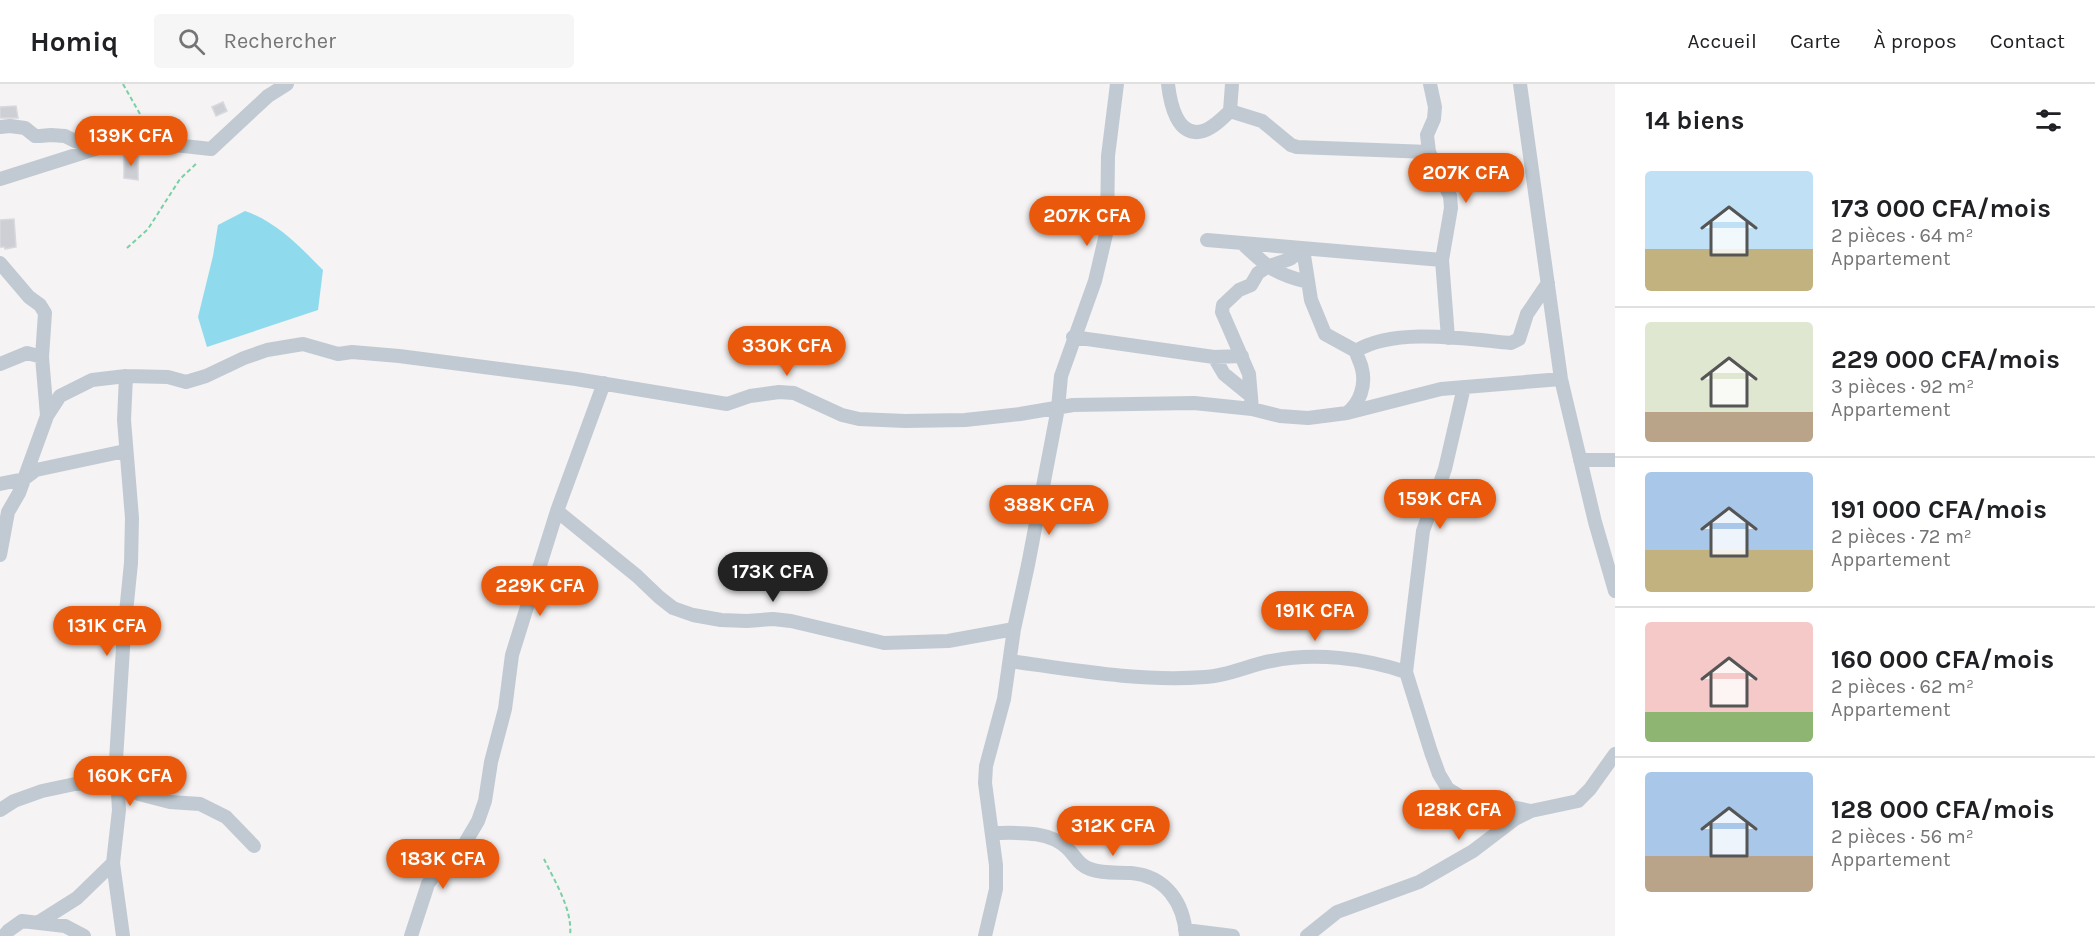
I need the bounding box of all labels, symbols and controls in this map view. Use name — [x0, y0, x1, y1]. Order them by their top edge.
search box — [154, 14, 574, 68]
text: Homiq — [30, 25, 118, 58]
icon: search — [175, 25, 208, 58]
text: Rechercher — [223, 28, 336, 54]
text: Accueil — [1688, 29, 1757, 53]
text: Carte — [1790, 29, 1841, 53]
text: À propos — [1874, 29, 1957, 53]
text: Contact — [1990, 29, 2065, 53]
icon: filters — [2032, 104, 2065, 137]
text: 14 biens — [1645, 105, 1745, 136]
pin: 139K CFA — [69, 116, 193, 167]
text: 139K CFA — [89, 124, 173, 147]
pin: 207K CFA — [1404, 153, 1528, 204]
text: 207K CFA — [1422, 161, 1510, 184]
text: 173 000 CFA/mois — [1831, 193, 2051, 224]
icon: home — [1693, 195, 1765, 267]
pin: 207K CFA — [1025, 196, 1149, 247]
text: 207K CFA — [1043, 204, 1131, 227]
text: 2 pièces · 64 m² — [1831, 224, 1974, 247]
text: Appartement — [1831, 247, 1950, 270]
pin: 330K CFA — [725, 326, 849, 377]
text: 330K CFA — [742, 334, 832, 357]
text: 229 000 CFA/mois — [1831, 344, 2060, 375]
icon: home — [1693, 346, 1765, 418]
text: 3 pièces · 92 m² — [1831, 375, 1974, 398]
text: Appartement — [1831, 398, 1950, 421]
pin: 159K CFA — [1378, 479, 1502, 530]
pin: 388K CFA — [987, 485, 1111, 536]
text: 159K CFA — [1398, 487, 1482, 510]
text: 388K CFA — [1003, 493, 1095, 516]
text: 191 000 CFA/mois — [1831, 494, 2047, 525]
icon: home — [1693, 496, 1765, 568]
text: 2 pièces · 72 m² — [1831, 525, 1972, 548]
text: Appartement — [1831, 548, 1950, 571]
pin: 173K CFA — [711, 552, 835, 603]
text: 173K CFA — [732, 560, 814, 583]
pin: 229K CFA — [478, 566, 602, 617]
text: 229K CFA — [495, 574, 585, 597]
pin: 191K CFA — [1253, 591, 1377, 642]
text: 191K CFA — [1275, 599, 1355, 622]
pin: 131K CFA — [45, 606, 169, 657]
text: 131K CFA — [67, 614, 147, 637]
text: 160 000 CFA/mois — [1831, 644, 2054, 675]
icon: home — [1693, 646, 1765, 718]
text: 2 pièces · 62 m² — [1831, 675, 1974, 698]
text: Appartement — [1831, 698, 1950, 721]
pin: 160K CFA — [68, 756, 192, 807]
text: 160K CFA — [88, 764, 172, 787]
pin: 128K CFA — [1397, 790, 1521, 841]
text: 128 000 CFA/mois — [1831, 794, 2054, 825]
icon: home — [1693, 796, 1765, 868]
text: 128K CFA — [1416, 798, 1502, 821]
pin: 312K CFA — [1051, 806, 1175, 857]
text: 312K CFA — [1071, 814, 1155, 837]
text: 2 pièces · 56 m² — [1831, 825, 1974, 848]
pin: 183K CFA — [381, 839, 505, 890]
text: 183K CFA — [400, 847, 486, 870]
text: Appartement — [1831, 848, 1950, 871]

